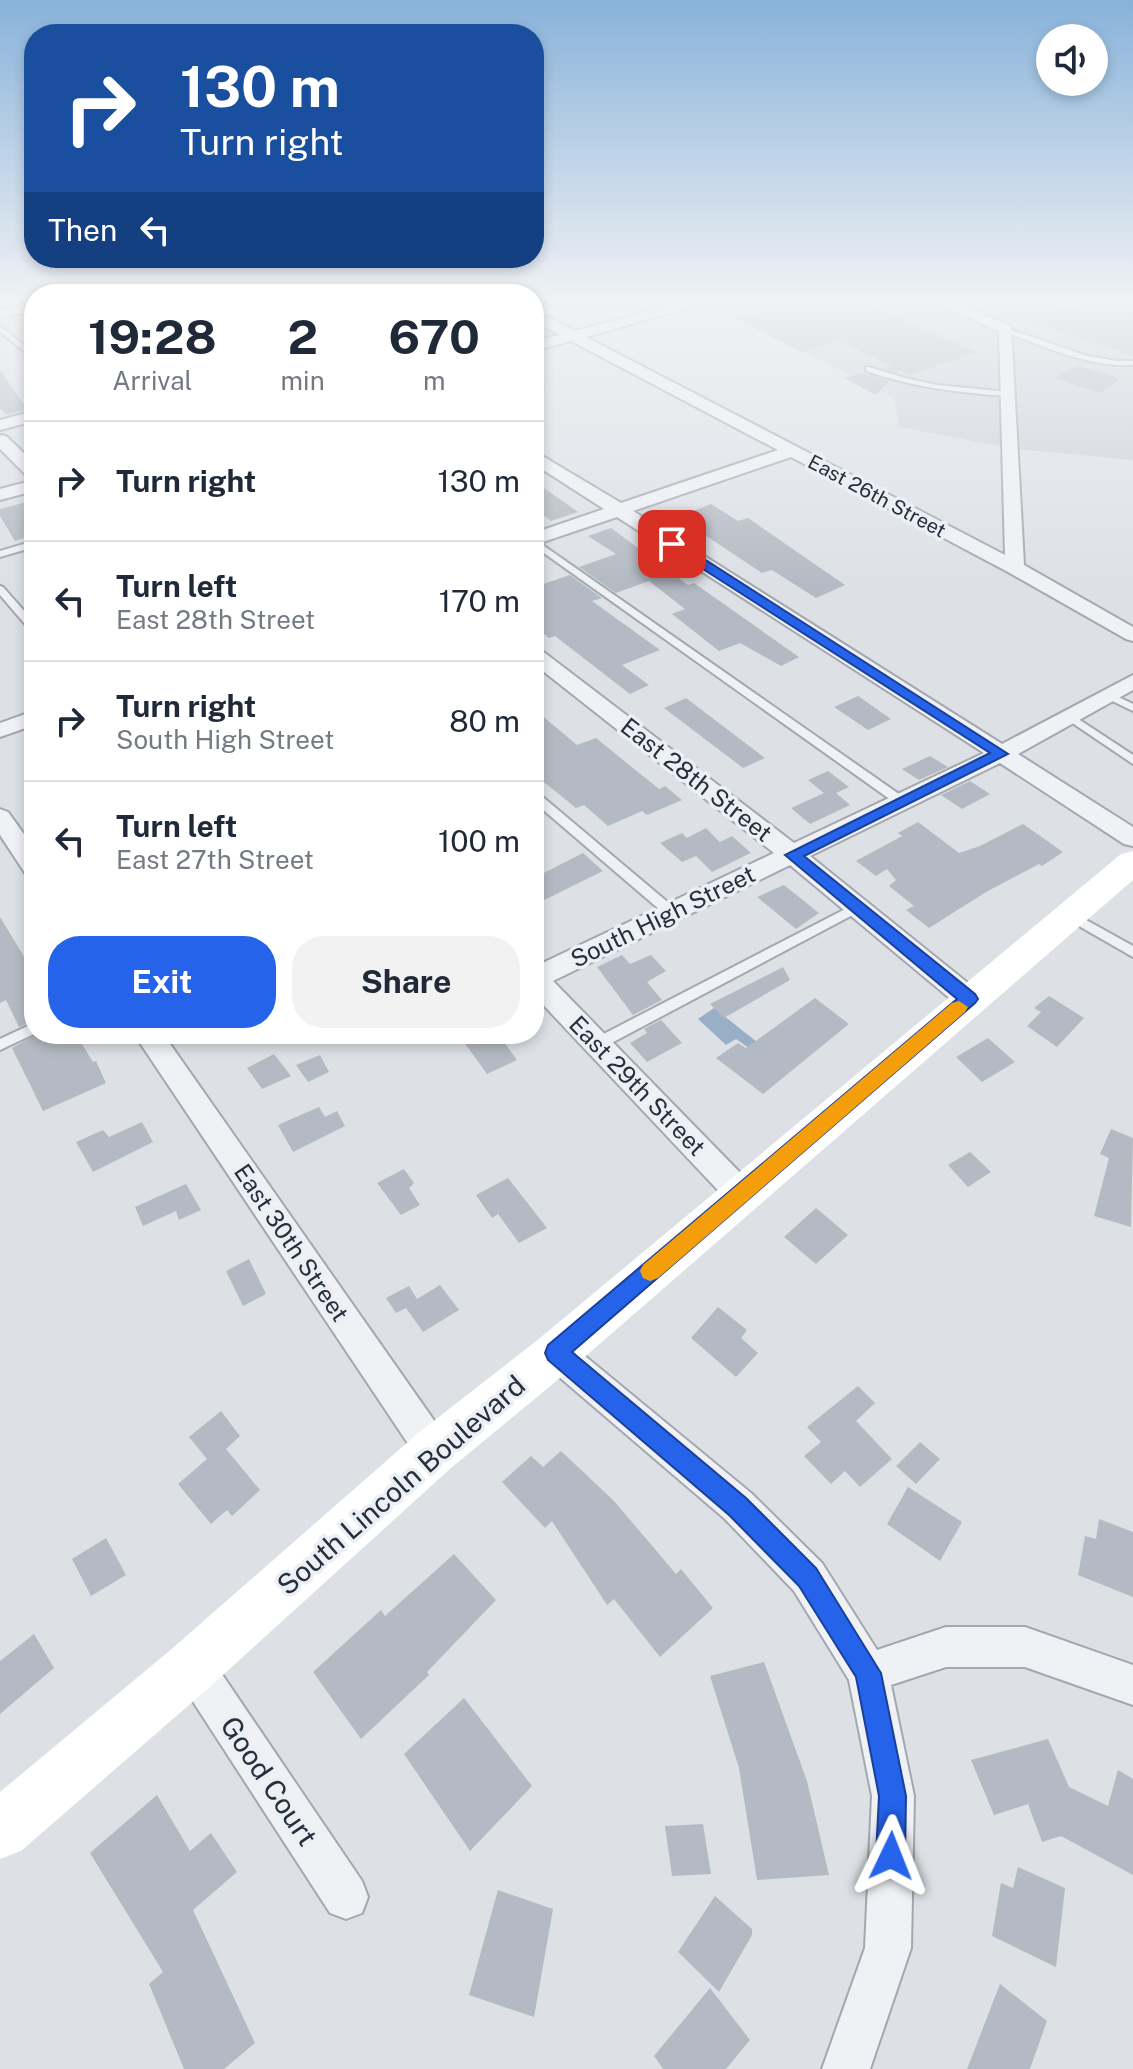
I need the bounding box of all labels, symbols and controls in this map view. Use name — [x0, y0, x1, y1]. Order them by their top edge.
map controls — [1036, 24, 1108, 96]
button: sound — [1036, 24, 1108, 96]
text: 130 m — [180, 54, 340, 120]
icon: right — [48, 56, 152, 160]
text: Turn right — [180, 121, 343, 163]
icon: left — [133, 208, 177, 252]
text: Then — [48, 212, 117, 248]
text: 19:28 — [88, 308, 217, 365]
text: 2 — [287, 308, 318, 365]
text: 670 — [389, 308, 480, 365]
text: Arrival — [112, 365, 192, 396]
text: min — [281, 365, 325, 396]
text: m — [423, 365, 446, 396]
street label: East 26th Street — [804, 450, 950, 542]
icon: right — [48, 459, 92, 503]
text: Turn right — [116, 463, 256, 499]
text: 130 m — [437, 463, 520, 499]
pin — [638, 510, 706, 578]
icon: arrive — [650, 522, 694, 566]
text: Turn left — [116, 568, 237, 604]
icon: left — [48, 579, 92, 623]
text: 170 m — [439, 583, 520, 619]
text: East 28th Street — [116, 604, 315, 635]
text: Turn right — [116, 688, 256, 724]
icon: right — [48, 699, 92, 743]
text: 80 m — [449, 703, 520, 739]
street label: East 28th Street — [616, 712, 778, 847]
text: South High Street — [116, 724, 334, 755]
text: Turn left — [116, 808, 237, 844]
icon: left — [48, 819, 92, 863]
text: 100 m — [438, 823, 520, 859]
text: East 27th Street — [116, 844, 314, 875]
street label: South High Street — [566, 859, 759, 973]
button: Exit — [48, 936, 276, 1028]
button: Share — [292, 936, 520, 1028]
street label: East 29th Street — [564, 1010, 711, 1161]
street label: East 30th Street — [229, 1158, 355, 1326]
street label: South Lincoln Boulevard — [270, 1368, 531, 1601]
street label: Good Court — [214, 1710, 325, 1852]
position arrow — [849, 1814, 933, 1898]

